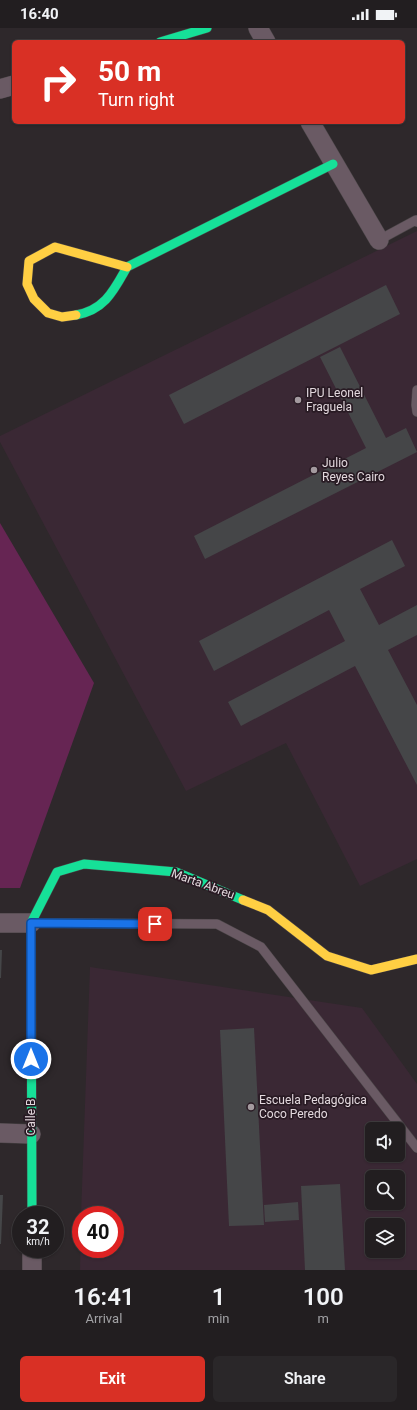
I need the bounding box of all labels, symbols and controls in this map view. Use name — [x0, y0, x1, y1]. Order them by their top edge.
text: 16:40 — [20, 5, 59, 23]
text: 50 m — [98, 55, 161, 88]
icon: right — [32, 56, 84, 108]
text: Turn right — [98, 89, 175, 110]
place label: IPU Leonel Fraguela — [306, 386, 363, 414]
marker: IPU Leonel Fraguela — [293, 395, 303, 405]
place label: Julio Reyes Cairo — [322, 456, 385, 484]
marker: Julio Reyes Cairo — [309, 465, 319, 475]
street label: Marta Abreu — [169, 866, 237, 902]
pin — [138, 907, 172, 941]
icon: arrive — [144, 913, 166, 935]
position arrow — [10, 1038, 52, 1080]
place label: Escuela Pedagógica Coco Peredo — [259, 1093, 367, 1121]
street label: Calle B — [24, 1099, 38, 1136]
marker: Escuela Pedagógica Coco Peredo — [246, 1102, 256, 1112]
map controls — [365, 1122, 405, 1258]
button: sound — [365, 1122, 405, 1162]
button: search — [365, 1170, 405, 1210]
speed limit sign: 40 — [72, 1206, 124, 1258]
text: 32 — [27, 1215, 49, 1239]
button: layers — [365, 1218, 405, 1258]
text: km/h — [26, 1236, 50, 1247]
text: 16:41 — [73, 1283, 135, 1311]
text: 1 — [212, 1283, 225, 1311]
text: 100 — [303, 1283, 344, 1311]
text: Arrival — [85, 1311, 122, 1326]
text: min — [208, 1311, 229, 1326]
text: m — [318, 1311, 329, 1326]
button: Exit — [20, 1356, 205, 1402]
button: Share — [213, 1356, 397, 1402]

